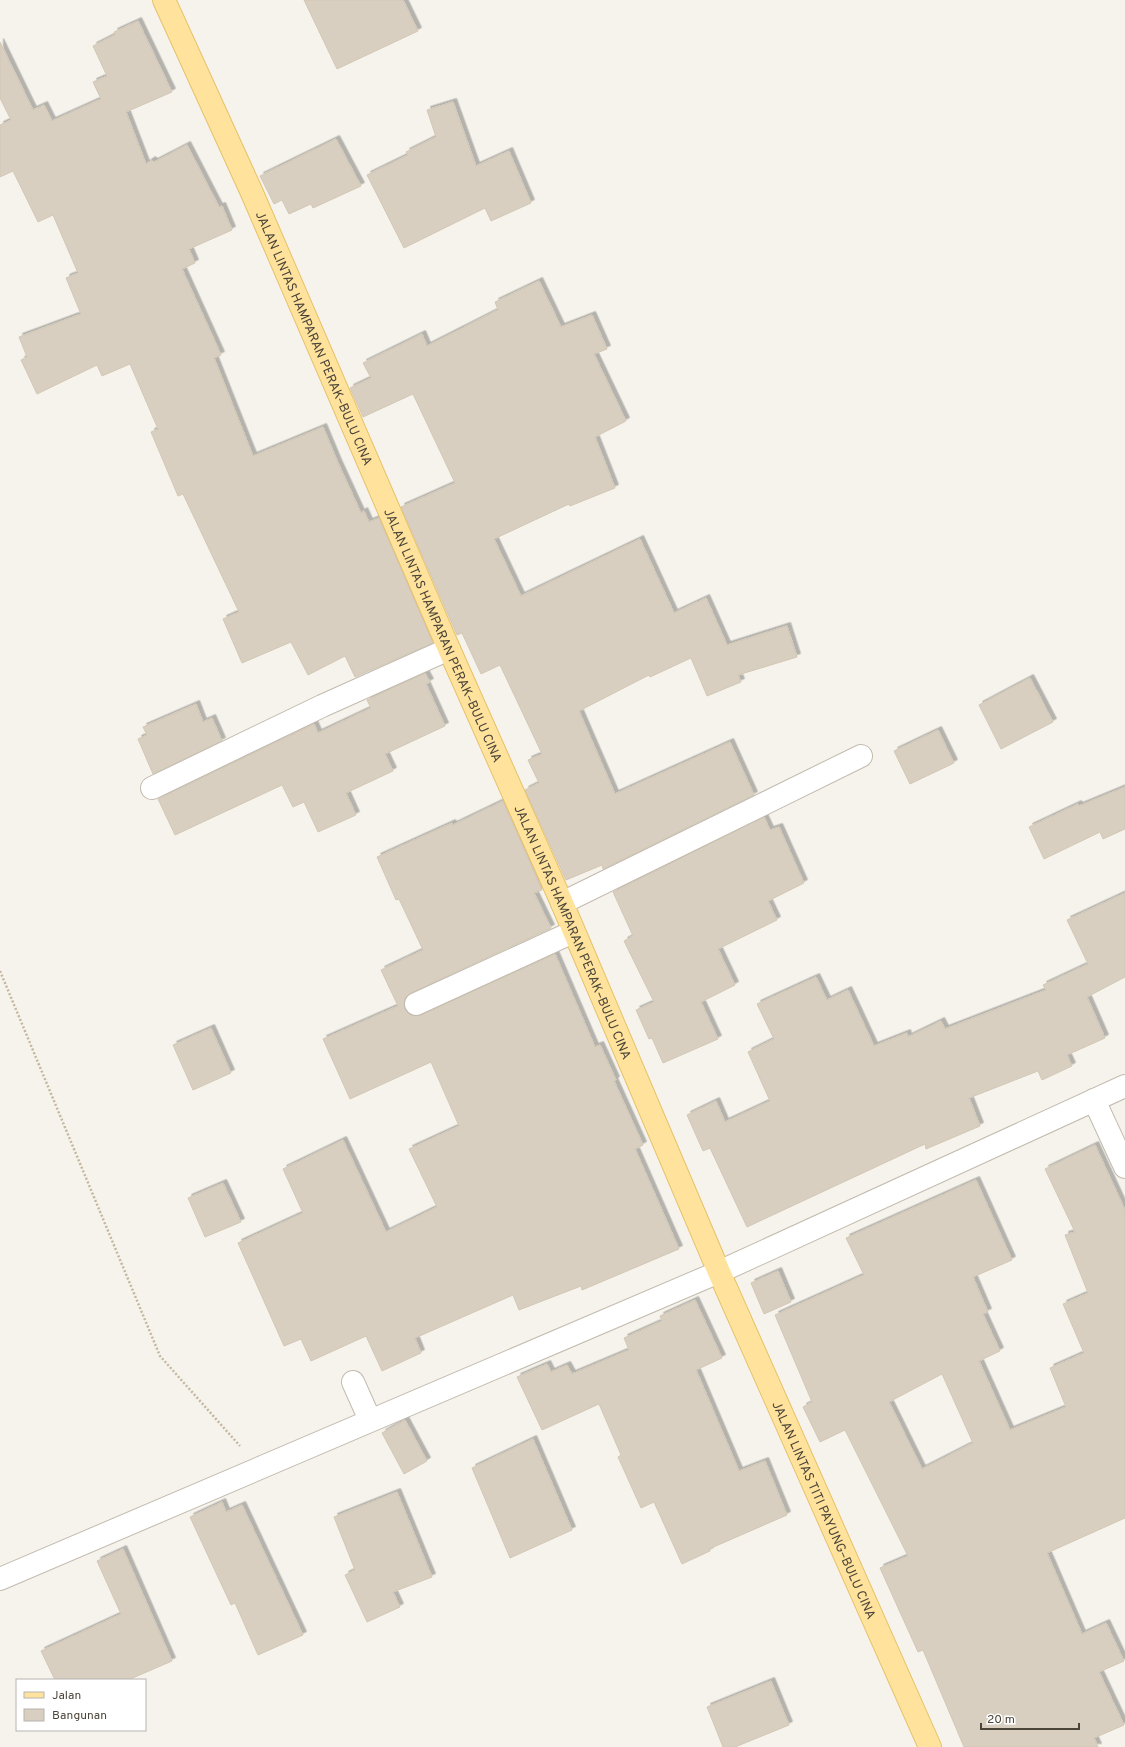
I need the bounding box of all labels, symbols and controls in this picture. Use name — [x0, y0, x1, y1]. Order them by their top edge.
street label: JALAN LINTAS HAMPARAN PERAK–BULU CINA — [251, 209, 375, 469]
street label: JALAN LINTAS HAMPARAN PERAK–BULU CINA — [379, 506, 505, 766]
street label: JALAN LINTAS HAMPARAN PERAK–BULU CINA — [510, 803, 634, 1063]
street label: JALAN LINTAS TITI PAYUNG–BULU CINA — [767, 1399, 878, 1622]
legend — [16, 1679, 146, 1731]
text: Jalan — [52, 1688, 81, 1704]
scale bar — [981, 1705, 1079, 1731]
text: Bangunan — [52, 1708, 107, 1724]
text: 20 m — [987, 1712, 1015, 1728]

